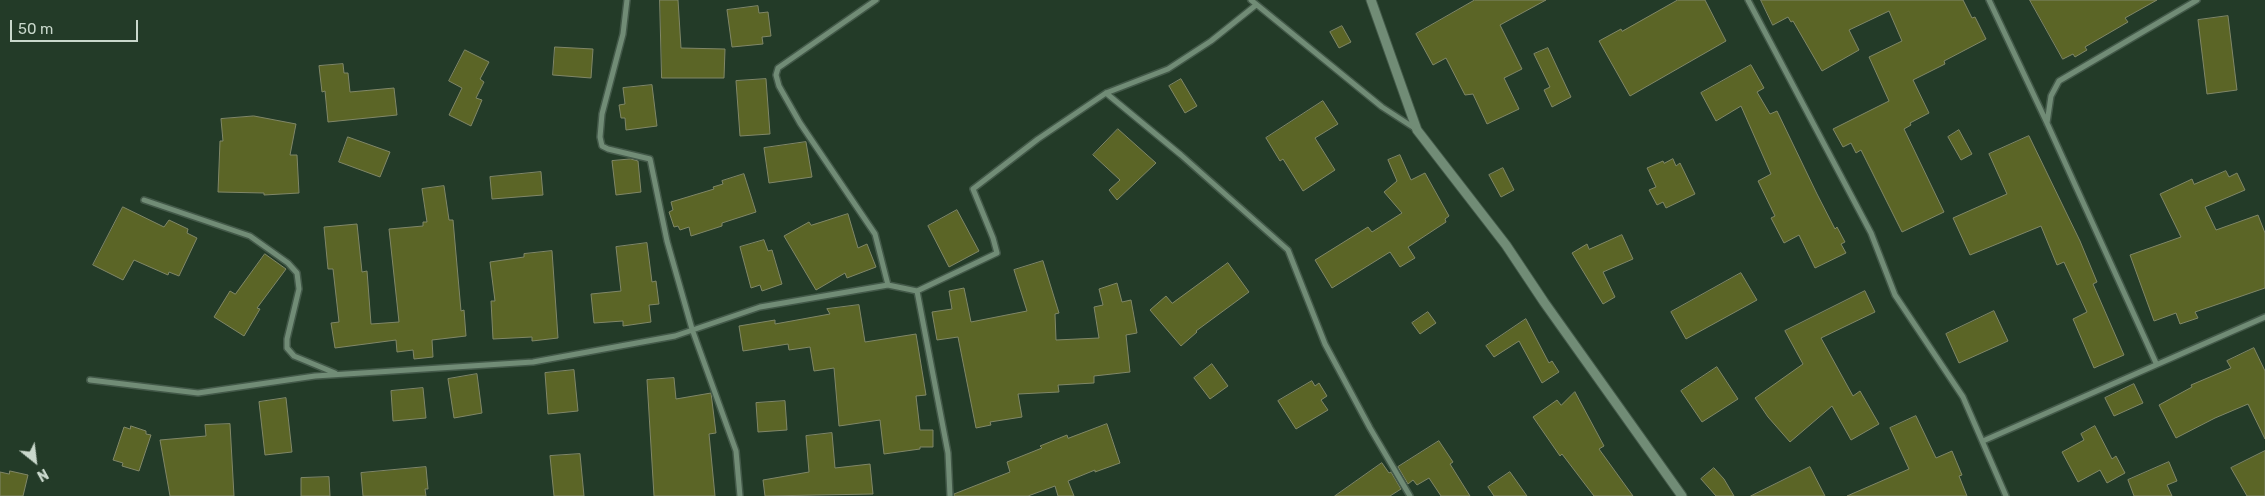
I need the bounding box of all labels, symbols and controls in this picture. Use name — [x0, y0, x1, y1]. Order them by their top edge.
scale bar — [12, 10, 140, 42]
text: 50 m — [18, 20, 53, 38]
north arrow — [10, 436, 60, 486]
text: N — [34, 465, 51, 484]

